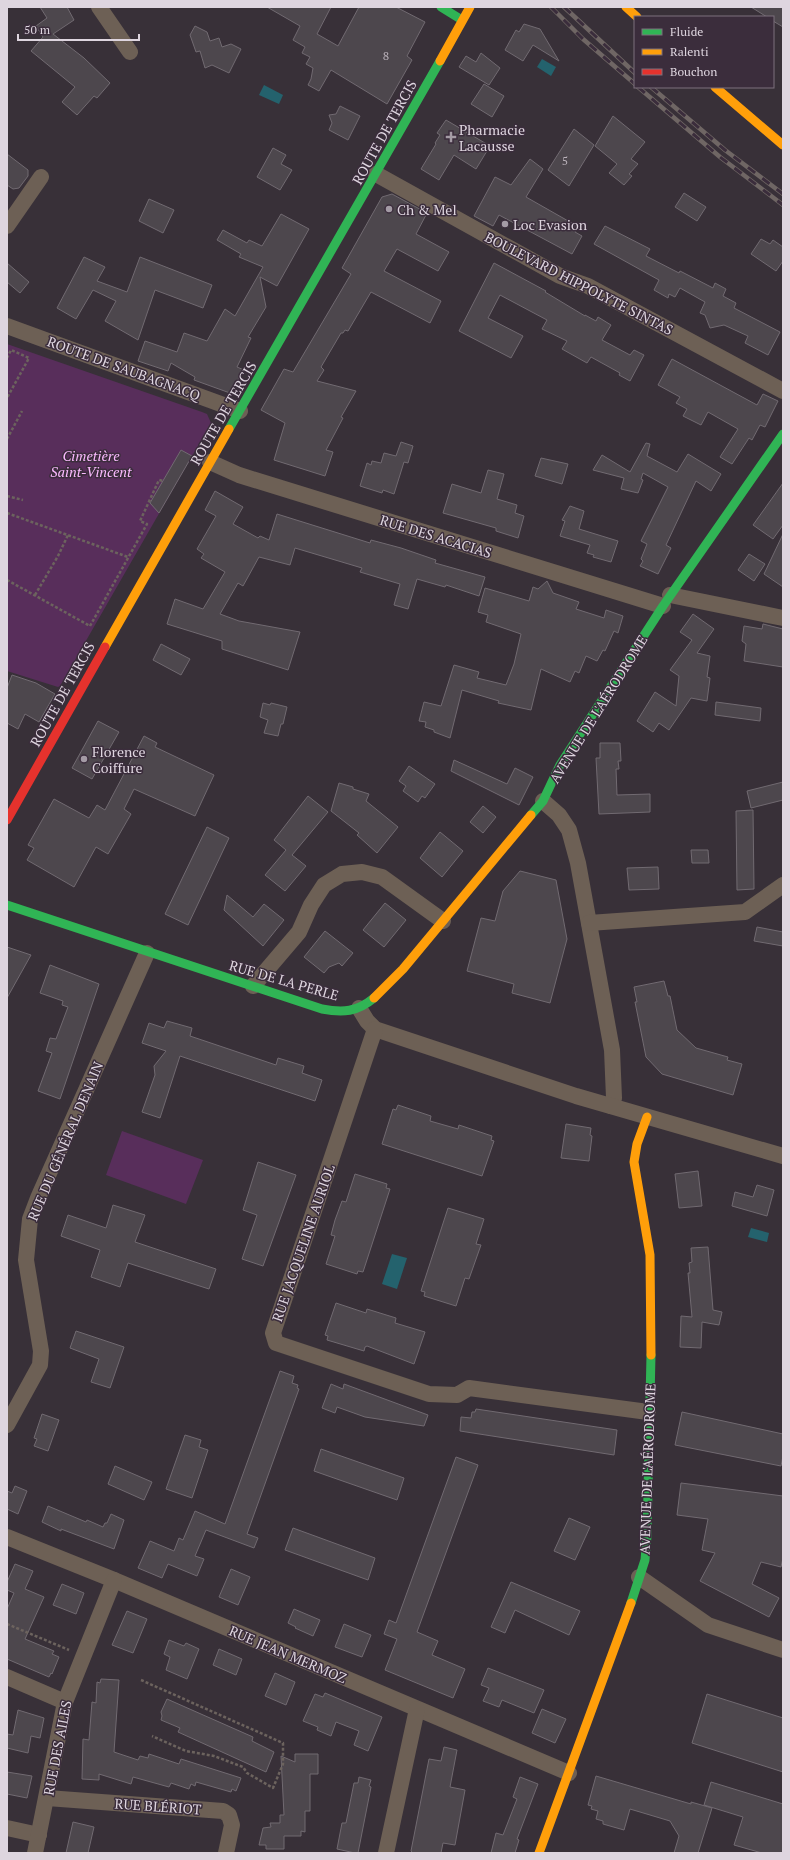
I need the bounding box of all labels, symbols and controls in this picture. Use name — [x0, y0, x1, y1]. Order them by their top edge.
scale bar — [18, 16, 139, 42]
legend — [634, 16, 774, 88]
text: 50 m — [24, 22, 51, 37]
text: Fluide — [670, 24, 703, 39]
text: Ralenti — [670, 44, 709, 59]
house number: 8 — [383, 48, 389, 63]
text: Bouchon — [670, 64, 717, 79]
street label: ROUTE DE TERCIS — [347, 76, 421, 188]
place label: Pharmacie Lacausse — [459, 120, 525, 155]
marker: Pharmacie Lacausse — [446, 132, 456, 142]
house number: 5 — [562, 153, 568, 168]
place label: Ch & Mel — [397, 200, 457, 219]
marker: Ch & Mel — [384, 204, 394, 214]
place label: Loc Evasion — [513, 215, 588, 234]
marker: Loc Evasion — [500, 219, 510, 229]
street label: BOULEVARD HIPPOLYTE SINTAS — [482, 227, 676, 339]
street label: ROUTE DE SAUBAGNACQ — [45, 331, 204, 405]
street label: ROUTE DE TERCIS — [186, 358, 260, 468]
park label: Cimetière Saint-Vincent — [50, 446, 132, 481]
street label: RUE DES ACACIAS — [378, 510, 494, 562]
street label: AVENUE DE L'AÉRODROME — [545, 631, 651, 787]
street label: ROUTE DE TERCIS — [25, 638, 99, 750]
place label: Florence Coiffure — [92, 742, 146, 777]
marker: Florence Coiffure — [79, 754, 89, 764]
street label: RUE DE LA PERLE — [227, 955, 341, 1005]
street label: RUE DU GÉNÉRAL DENAIN — [23, 1058, 107, 1224]
street label: RUE JACQUELINE AURIOL — [267, 1162, 339, 1324]
street label: AVENUE DE L'AÉRODROME — [635, 1383, 659, 1555]
street label: RUE JEAN MERMOZ — [226, 1621, 350, 1687]
street label: RUE DES AILES — [38, 1699, 76, 1797]
street label: RUE BLÉRIOT — [114, 1793, 202, 1819]

